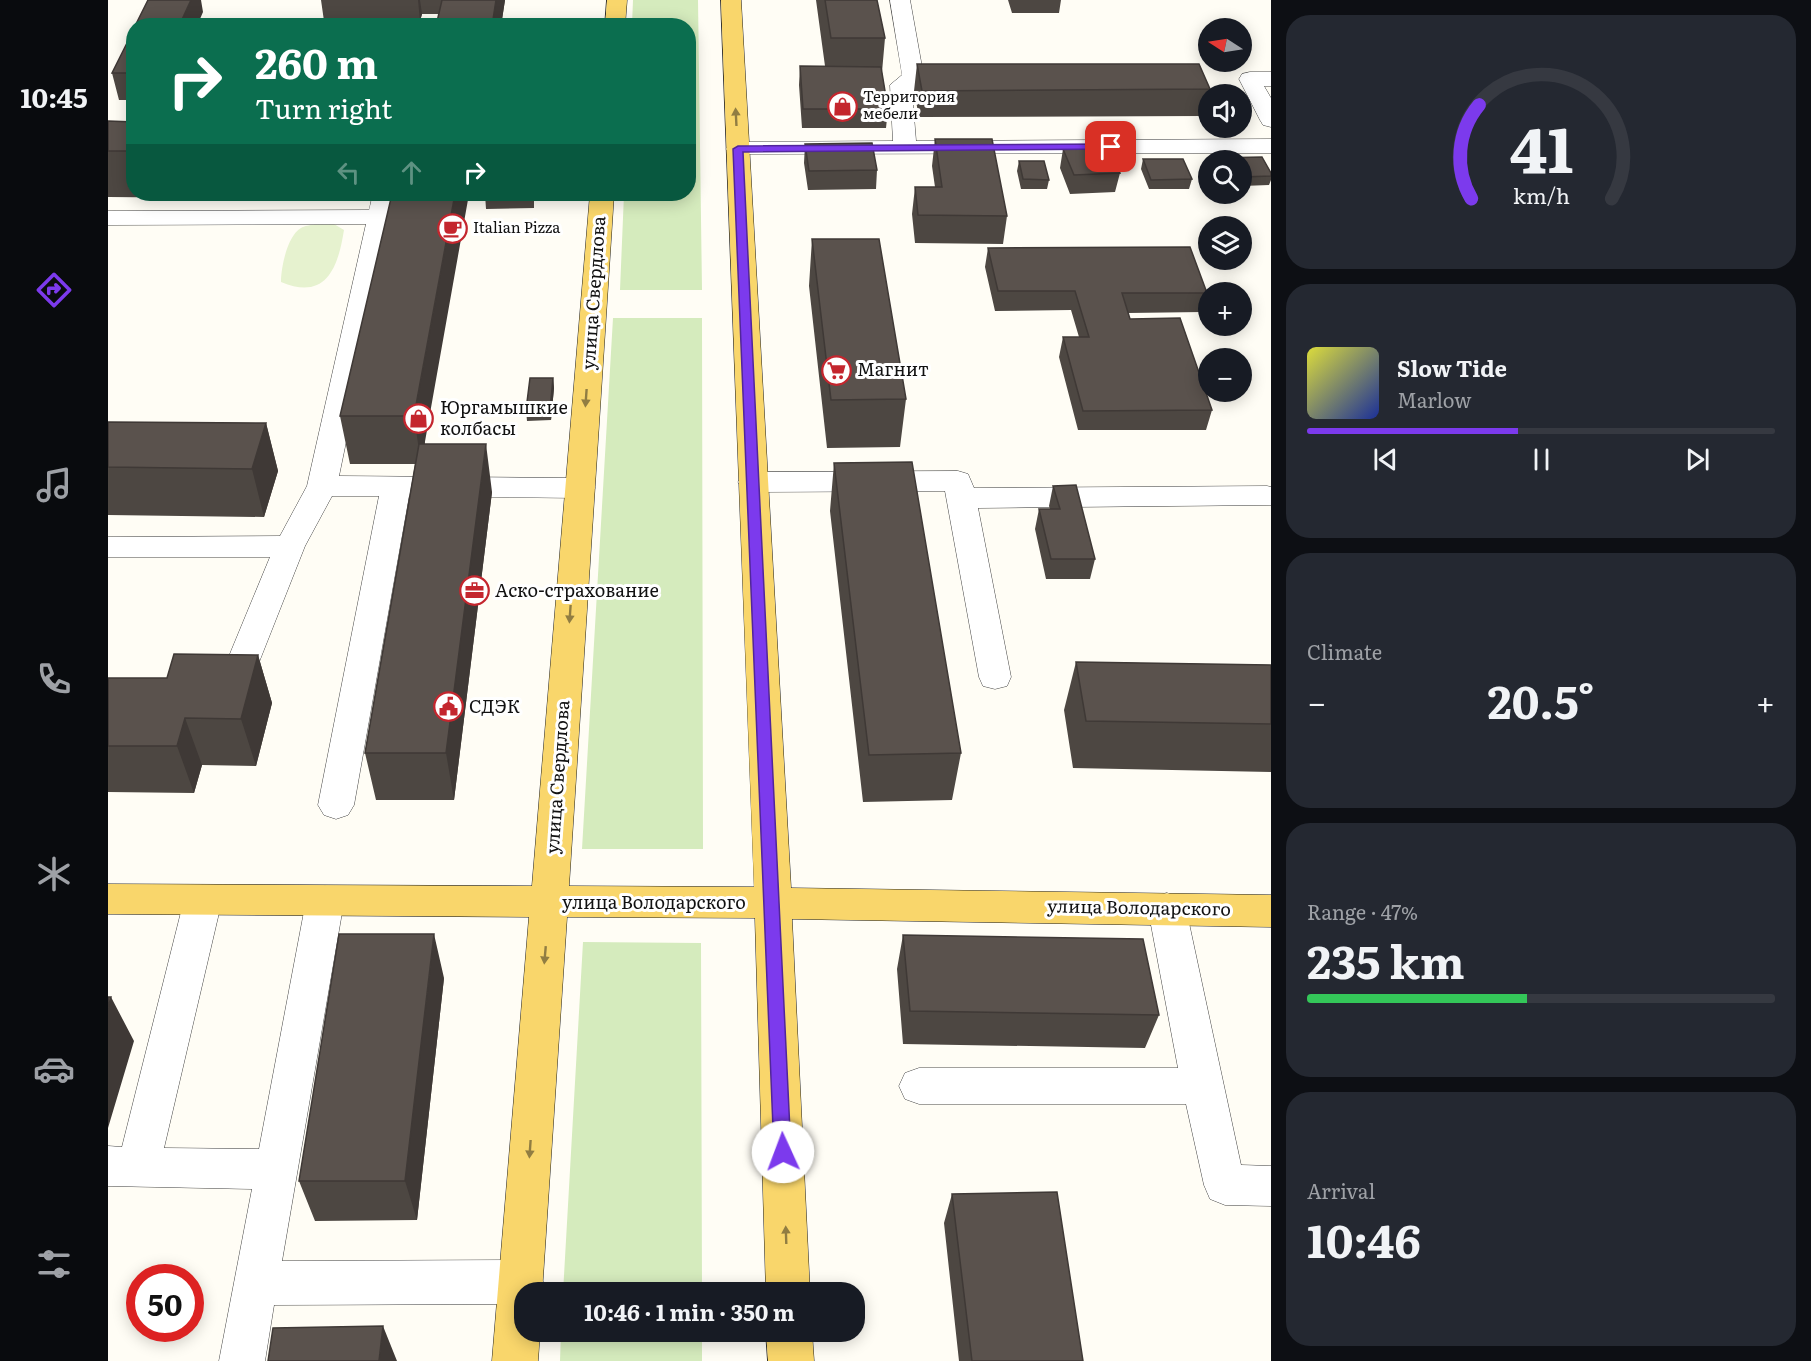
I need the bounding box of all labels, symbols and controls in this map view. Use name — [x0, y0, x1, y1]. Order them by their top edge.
north arrow — [1198, 18, 1252, 72]
map controls — [1198, 18, 1252, 402]
text: 260 m — [255, 30, 378, 92]
icon: right — [156, 42, 234, 120]
text: 10:45 — [20, 76, 88, 116]
place label: Территория мебели — [863, 84, 955, 124]
button: sound — [1198, 84, 1252, 138]
text: Turn right — [255, 87, 392, 127]
shop icon: Территория мебели — [826, 90, 858, 122]
text: 41 — [1509, 100, 1573, 192]
one-way arrow — [732, 107, 741, 126]
pin — [1085, 121, 1136, 172]
icon: arrive — [1094, 130, 1127, 163]
button: search — [1198, 150, 1252, 204]
icon: left — [332, 156, 365, 189]
icon: ahead — [395, 156, 428, 189]
icon: right — [458, 156, 491, 189]
text: km/h — [1512, 179, 1570, 211]
cafe icon: Italian Pizza — [436, 212, 468, 244]
place label: Italian Pizza — [473, 215, 561, 238]
street label: улица Свердлова — [574, 215, 611, 371]
button: layers — [1198, 216, 1252, 270]
icon: directions — [33, 269, 75, 311]
button: + — [1198, 282, 1252, 336]
button: − — [1198, 348, 1252, 402]
text: Slow Tide — [1397, 351, 1507, 384]
supermarket icon: Магнит — [820, 354, 852, 386]
place label: Магнит — [857, 355, 929, 382]
text: Marlow — [1397, 384, 1472, 414]
one-way arrow — [582, 389, 591, 408]
place label: Юргамышкие колбасы — [440, 393, 568, 441]
shop icon: Юргамышкие колбасы — [403, 402, 435, 434]
icon: previous — [1369, 443, 1402, 476]
icon: pause — [1525, 443, 1558, 476]
icon: next — [1681, 443, 1714, 476]
icon: music — [33, 464, 75, 506]
office icon: Аско-страхование — [458, 575, 490, 607]
place label: Аско-страхование — [495, 576, 659, 603]
one-way arrow — [566, 604, 575, 623]
text: Climate — [1307, 636, 1382, 666]
icon: phone — [33, 658, 75, 700]
text: 20.5° — [1487, 666, 1595, 733]
text: − — [1307, 676, 1326, 725]
text: + — [1756, 676, 1775, 725]
public building icon: СДЭК — [432, 691, 464, 723]
place label: СДЭК — [469, 692, 520, 719]
street label: улица Свердлова — [538, 699, 575, 855]
icon: climate — [33, 853, 75, 895]
street label: улица Володарского — [562, 888, 746, 915]
street label: улица Володарского — [1047, 891, 1231, 922]
text: Range · 47% — [1307, 896, 1418, 926]
text: 235 km — [1307, 926, 1465, 993]
one-way arrow — [540, 945, 550, 964]
icon: car — [33, 1048, 75, 1090]
position arrow — [751, 1120, 815, 1184]
one-way arrow — [526, 1140, 535, 1159]
text: Arrival — [1307, 1175, 1375, 1205]
text: 10:46 — [1307, 1205, 1421, 1272]
one-way arrow — [781, 1225, 790, 1244]
icon: filters — [33, 1243, 75, 1285]
speed limit sign: 50 — [126, 1264, 204, 1342]
text: 10:46 · 1 min · 350 m — [584, 1295, 795, 1328]

